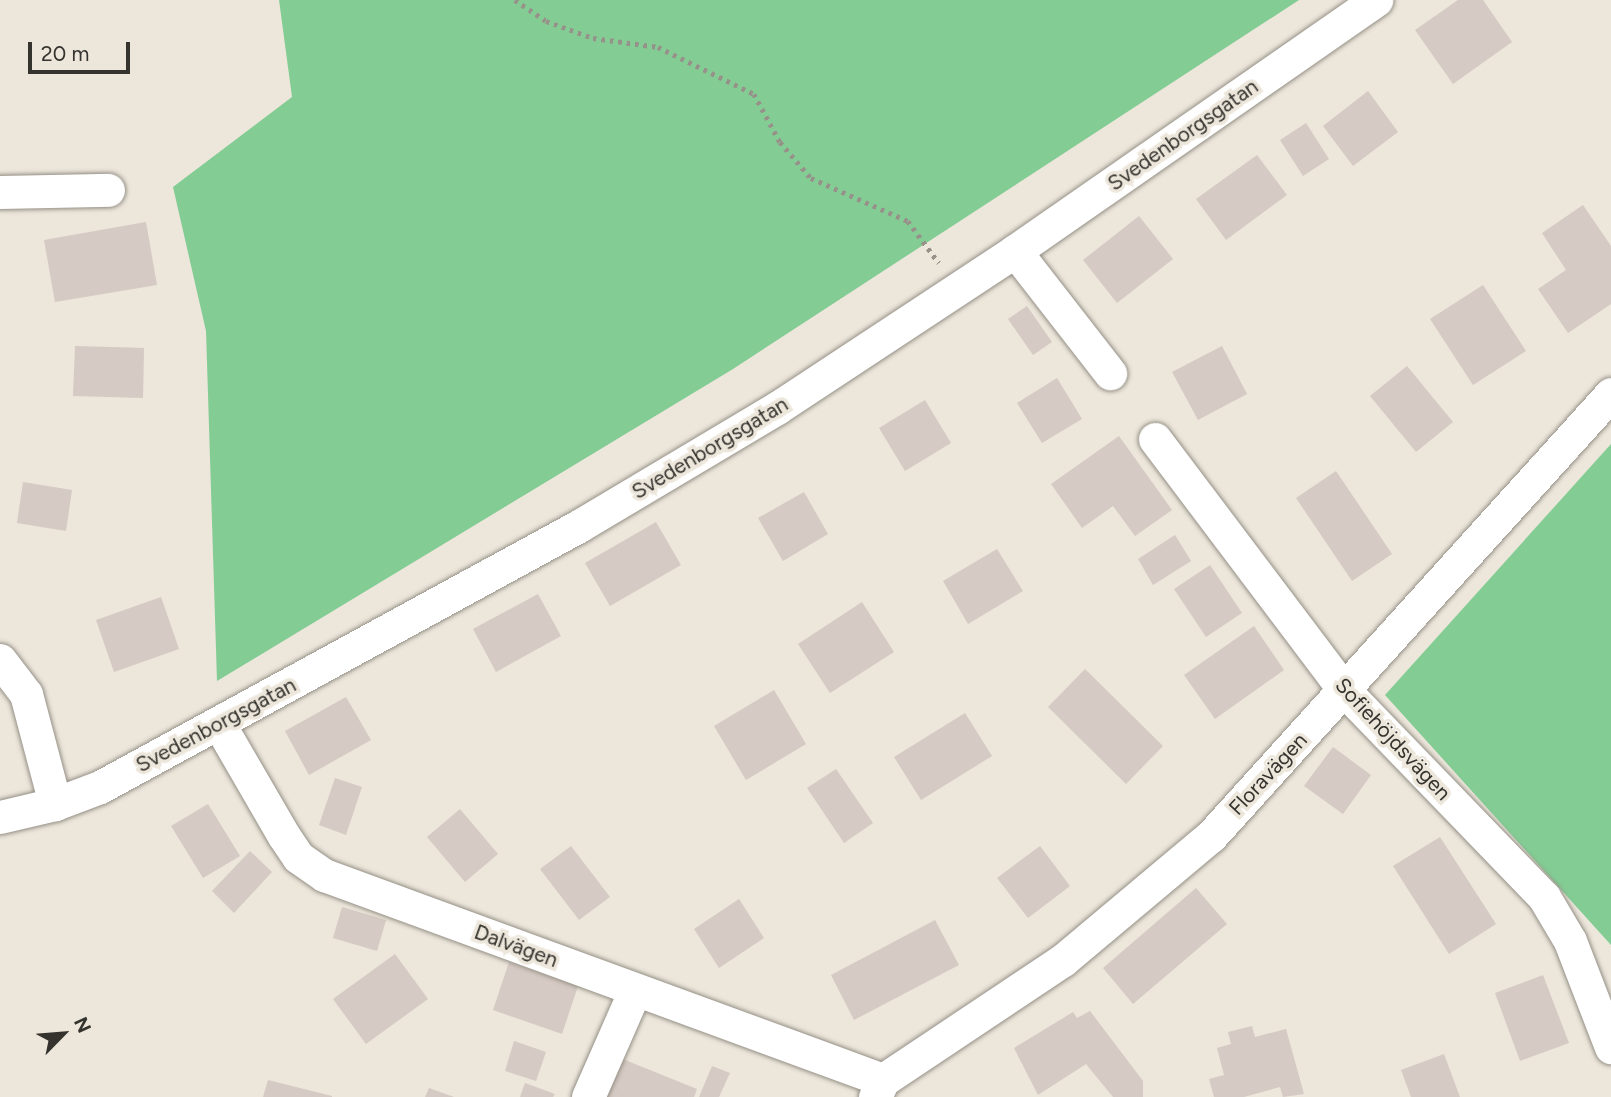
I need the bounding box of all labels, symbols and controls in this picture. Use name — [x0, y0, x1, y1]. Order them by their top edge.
scale bar — [32, 28, 133, 72]
text: 20 m — [41, 41, 89, 66]
street label: Svedenborgsgatan — [1103, 74, 1263, 196]
street label: Svedenborgsgatan — [627, 391, 793, 505]
street label: Svedenborgsgatan — [132, 672, 300, 778]
street label: Sofiehöjdsvägen — [1330, 673, 1456, 805]
street label: Floravägen — [1224, 728, 1312, 820]
street label: Dalvägen — [471, 919, 561, 973]
north arrow — [28, 999, 98, 1069]
text: N — [69, 1013, 96, 1036]

